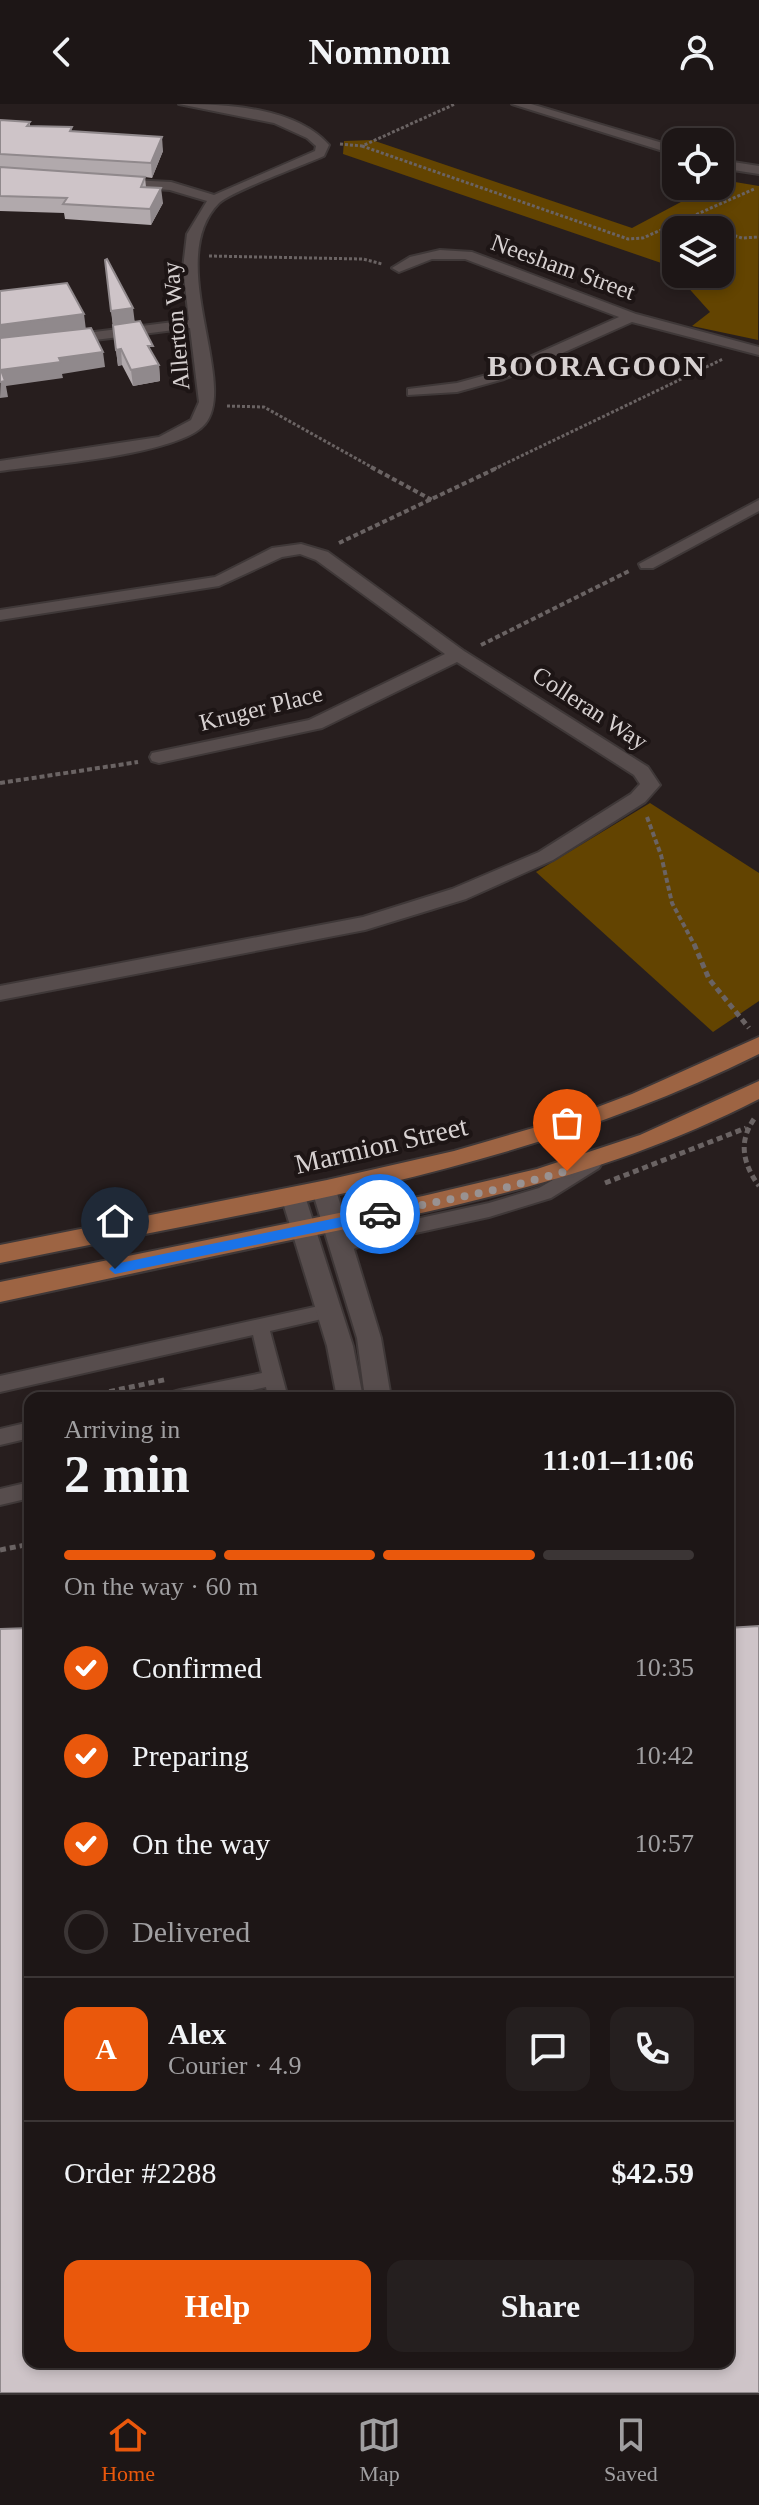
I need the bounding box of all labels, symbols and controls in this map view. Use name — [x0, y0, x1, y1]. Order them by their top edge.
icon: back — [40, 30, 84, 74]
icon: person — [675, 30, 719, 74]
text: Nomnom — [309, 32, 451, 72]
map controls — [662, 128, 734, 288]
button: locate — [662, 128, 734, 200]
button: layers — [662, 216, 734, 288]
street label: Neesham Street — [487, 229, 639, 305]
street label: Allerton Way — [157, 261, 195, 391]
district label: BOORAGOON — [487, 349, 707, 382]
street label: Colleran Way — [528, 661, 652, 755]
street label: Kruger Place — [197, 680, 325, 736]
pin — [533, 1089, 601, 1171]
icon: bag — [545, 1101, 589, 1145]
street label: Marmion Street — [292, 1110, 471, 1180]
courier — [340, 1174, 420, 1254]
pin — [81, 1187, 149, 1269]
icon: car — [358, 1192, 402, 1236]
icon: home — [93, 1199, 137, 1243]
text: Arriving in — [64, 1415, 180, 1444]
text: 11:01–11:06 — [542, 1443, 694, 1476]
text: 2 min — [64, 1446, 190, 1503]
text: On the way · 60 m — [64, 1572, 258, 1601]
icon: check — [64, 1646, 108, 1690]
text: Confirmed — [132, 1651, 262, 1684]
text: 10:35 — [635, 1653, 694, 1682]
icon: check — [64, 1734, 108, 1778]
text: Preparing — [132, 1739, 249, 1772]
text: 10:42 — [635, 1741, 694, 1770]
icon: check — [64, 1822, 108, 1866]
text: On the way — [132, 1827, 270, 1860]
text: 10:57 — [635, 1829, 694, 1858]
text: Delivered — [132, 1915, 250, 1948]
button: chat — [506, 2007, 590, 2091]
button: phone — [610, 2007, 694, 2091]
text: Alex — [168, 2017, 226, 2050]
text: A — [95, 2032, 117, 2065]
text: Courier · 4.9 — [168, 2051, 302, 2080]
text: Order #2288 — [64, 2156, 216, 2189]
text: $42.59 — [612, 2156, 694, 2189]
button: Help — [64, 2260, 371, 2352]
button: Share — [387, 2260, 694, 2352]
tab: Home — [101, 2413, 155, 2487]
tab: Map — [357, 2413, 401, 2487]
tab: Saved — [604, 2413, 658, 2487]

